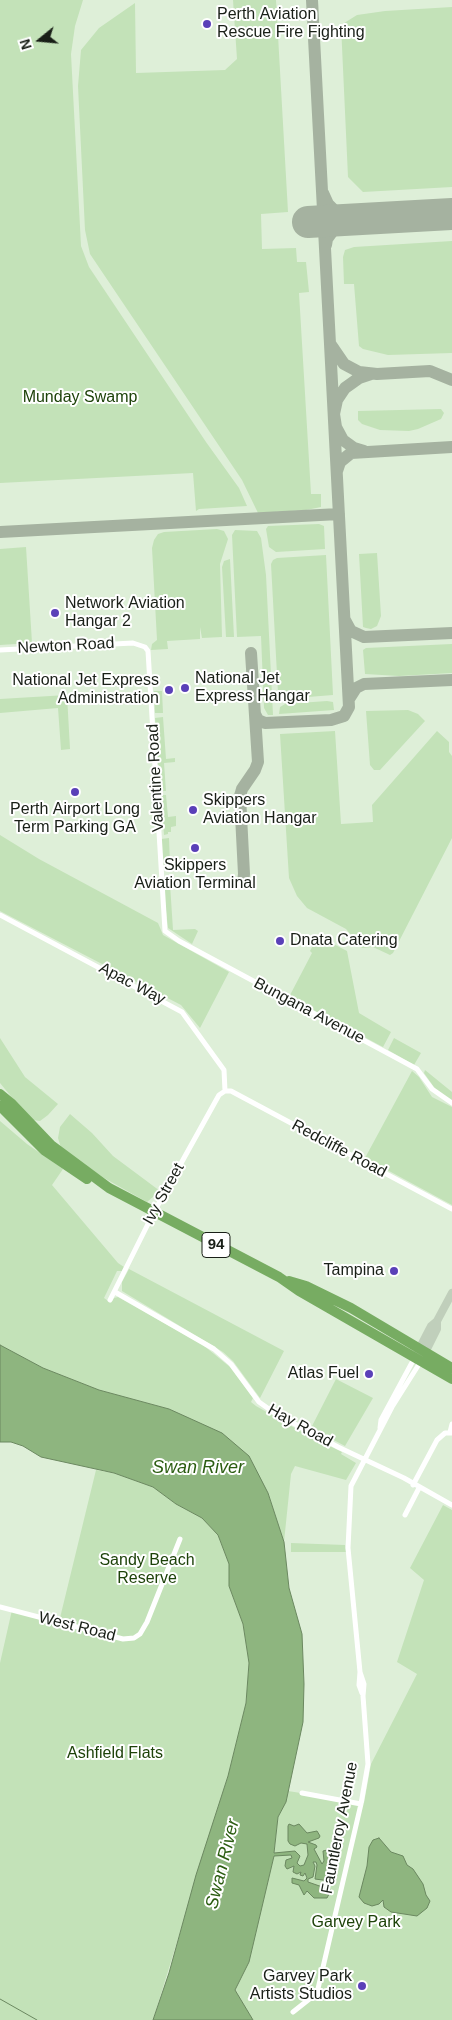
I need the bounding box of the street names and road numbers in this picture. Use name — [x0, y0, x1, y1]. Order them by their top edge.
street label: Newton Road — [17, 634, 115, 658]
street label: Valentine Road — [144, 723, 168, 833]
street label: Apac Way — [96, 959, 168, 1009]
street label: Bungana Avenue — [250, 974, 368, 1048]
street label: Redcliffe Road — [288, 1116, 390, 1182]
street label: Ivy Street — [139, 1160, 189, 1228]
road number: 94 — [202, 1232, 230, 1258]
street label: Hay Road — [264, 1400, 336, 1452]
street label: West Road — [36, 1608, 118, 1646]
street label: Fauntleroy Avenue — [318, 1760, 362, 1896]

